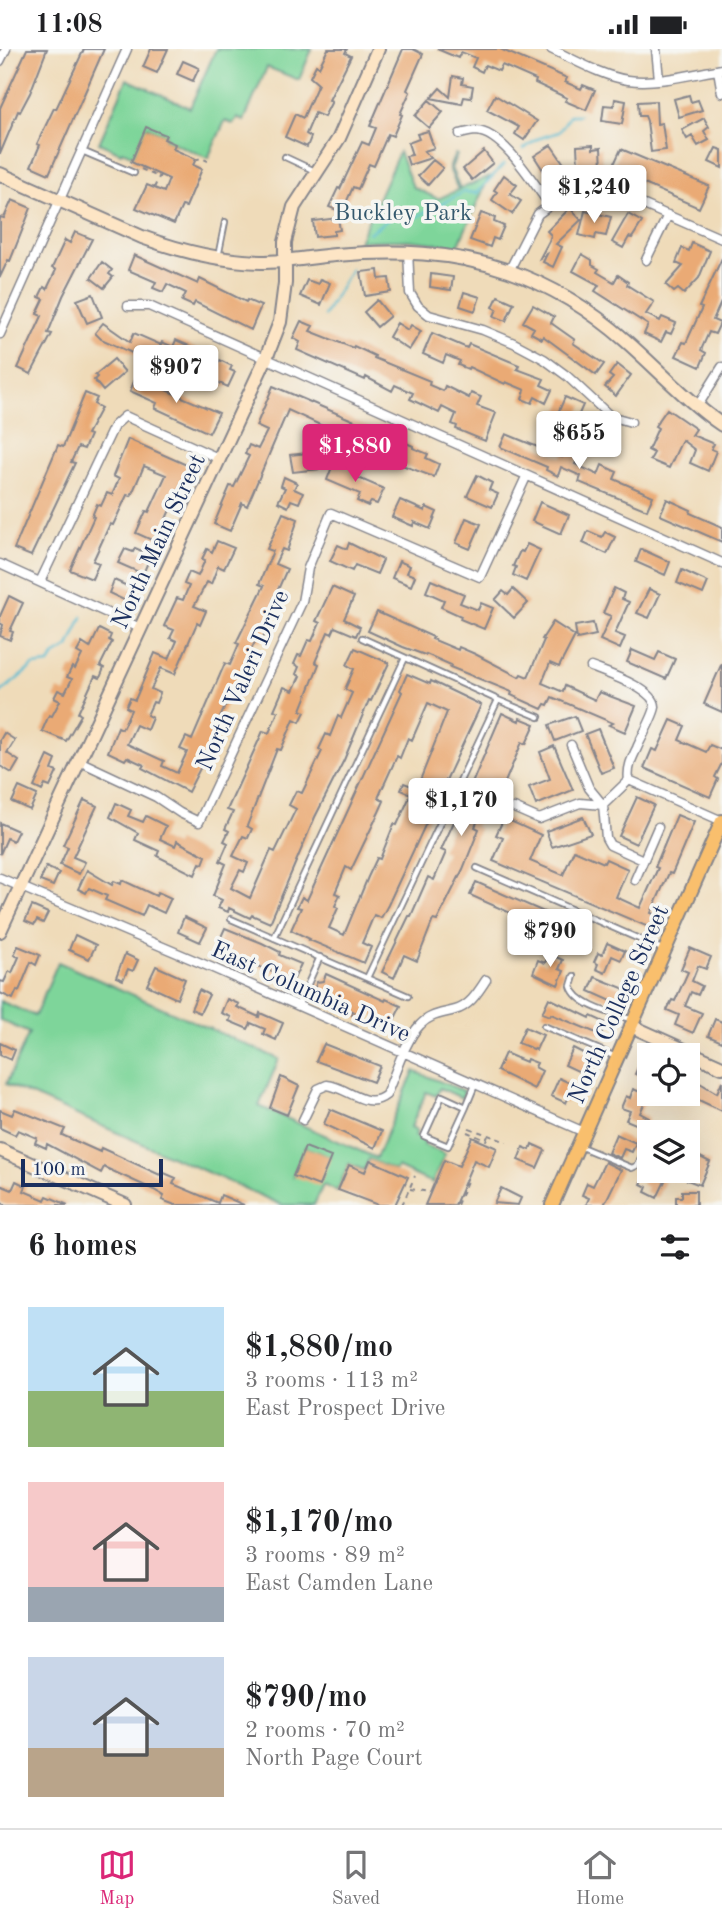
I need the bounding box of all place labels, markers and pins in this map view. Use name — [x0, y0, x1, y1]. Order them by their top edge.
pin: $1,240 — [537, 165, 651, 225]
pin: $907 — [135, 345, 217, 405]
pin: $655 — [538, 411, 620, 471]
pin: $1,880 — [298, 425, 412, 484]
pin: $1,170 — [404, 779, 518, 838]
pin: $790 — [509, 909, 591, 969]

